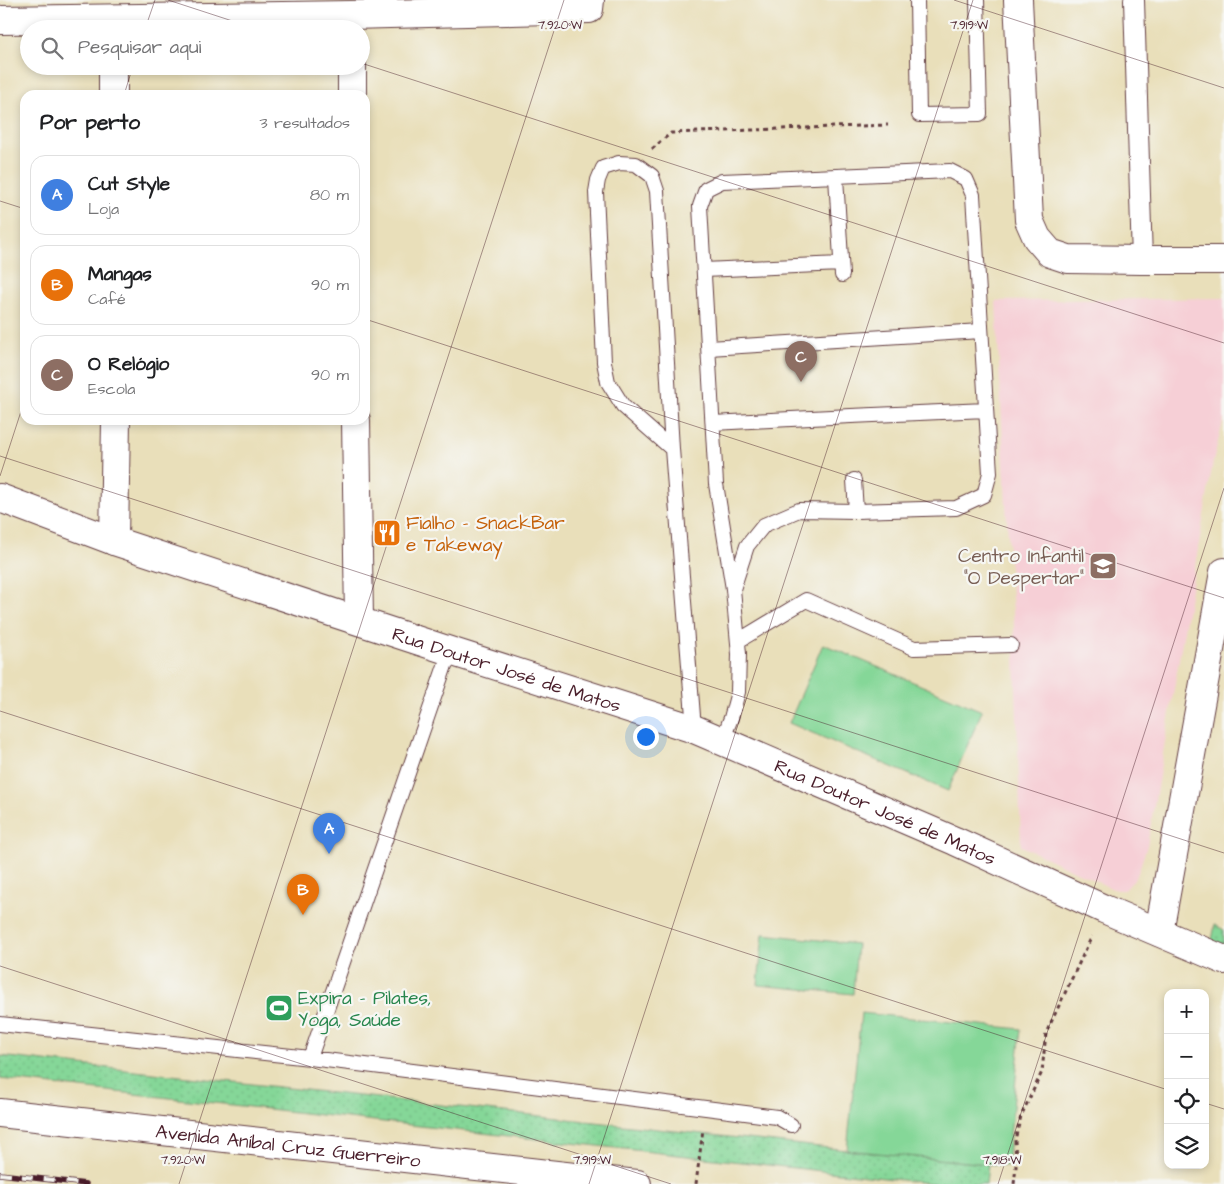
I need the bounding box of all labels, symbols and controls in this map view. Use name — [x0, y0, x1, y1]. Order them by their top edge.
text: 7.920°W — [538, 17, 583, 34]
text: 7.919°W — [950, 17, 989, 34]
search box — [20, 20, 370, 75]
icon: search — [38, 34, 66, 62]
text: Pesquisar aqui — [78, 34, 201, 61]
text: Por perto — [40, 108, 140, 137]
text: 3 resultados — [259, 112, 350, 134]
text: Cut Style — [88, 171, 170, 198]
text: A — [52, 184, 62, 206]
text: 80 m — [310, 184, 349, 206]
text: Loja — [88, 198, 119, 220]
text: Mangas — [88, 261, 152, 288]
text: B — [51, 274, 63, 296]
text: 90 m — [311, 274, 349, 296]
text: Café — [88, 288, 126, 310]
pin: C — [785, 341, 817, 382]
text: O Relógio — [88, 351, 169, 378]
text: C — [51, 364, 63, 386]
text: 90 m — [311, 364, 349, 386]
text: Escola — [88, 378, 135, 400]
place label: Fialho - SnackBar e Takeway — [406, 510, 565, 560]
restaurant icon: Fialho - SnackBar e Takeway — [372, 518, 402, 548]
place label: Centro Infantil "O Despertar" — [958, 543, 1084, 592]
school or university icon: Centro Infantil "O Despertar" — [1088, 551, 1118, 581]
street label: Rua Doutor José de Matos — [389, 621, 624, 720]
your location — [633, 724, 659, 750]
street label: Rua Doutor José de Matos — [770, 753, 1000, 873]
pin: A — [313, 813, 345, 854]
pin: B — [287, 874, 319, 915]
place label: Expira - Pilates, Yoga, Saúde — [298, 985, 431, 1035]
map controls — [1164, 989, 1209, 1169]
button: + — [1164, 989, 1209, 1034]
sports icon: Expira - Pilates, Yoga, Saúde — [264, 993, 294, 1023]
button: − — [1164, 1034, 1209, 1079]
button: locate — [1164, 1079, 1209, 1124]
street label: Avenida Aníbal Cruz Guerreiro — [154, 1118, 422, 1175]
button: layers — [1164, 1124, 1209, 1169]
text: 7.920°W — [161, 1152, 206, 1169]
text: 7.919°W — [573, 1152, 612, 1169]
text: 7.918°W — [982, 1152, 1022, 1169]

